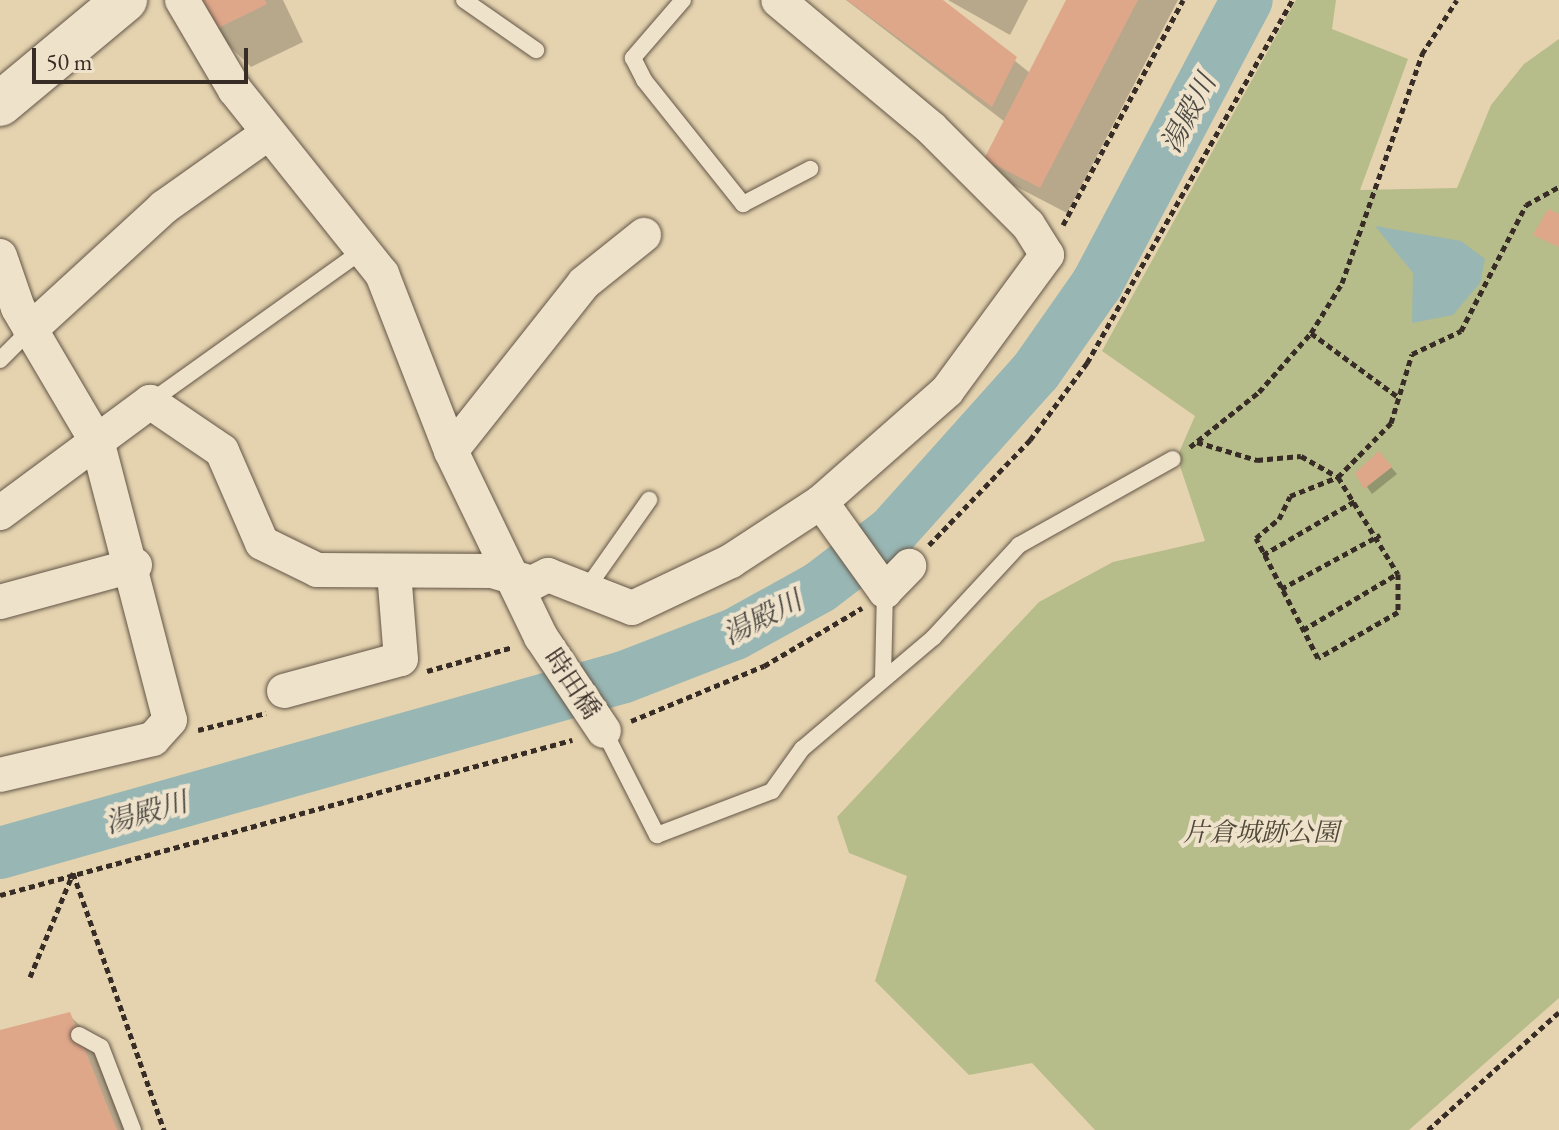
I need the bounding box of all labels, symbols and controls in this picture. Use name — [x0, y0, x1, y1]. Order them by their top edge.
scale bar — [36, 32, 252, 82]
text: 50 m — [46, 46, 93, 77]
water label: 湯殿川 — [1153, 68, 1223, 158]
water label: 湯殿川 — [717, 583, 807, 651]
street label: 時田橋 — [537, 643, 607, 725]
water label: 湯殿川 — [101, 784, 191, 840]
park label: 片倉城跡公園 — [1183, 817, 1339, 849]

